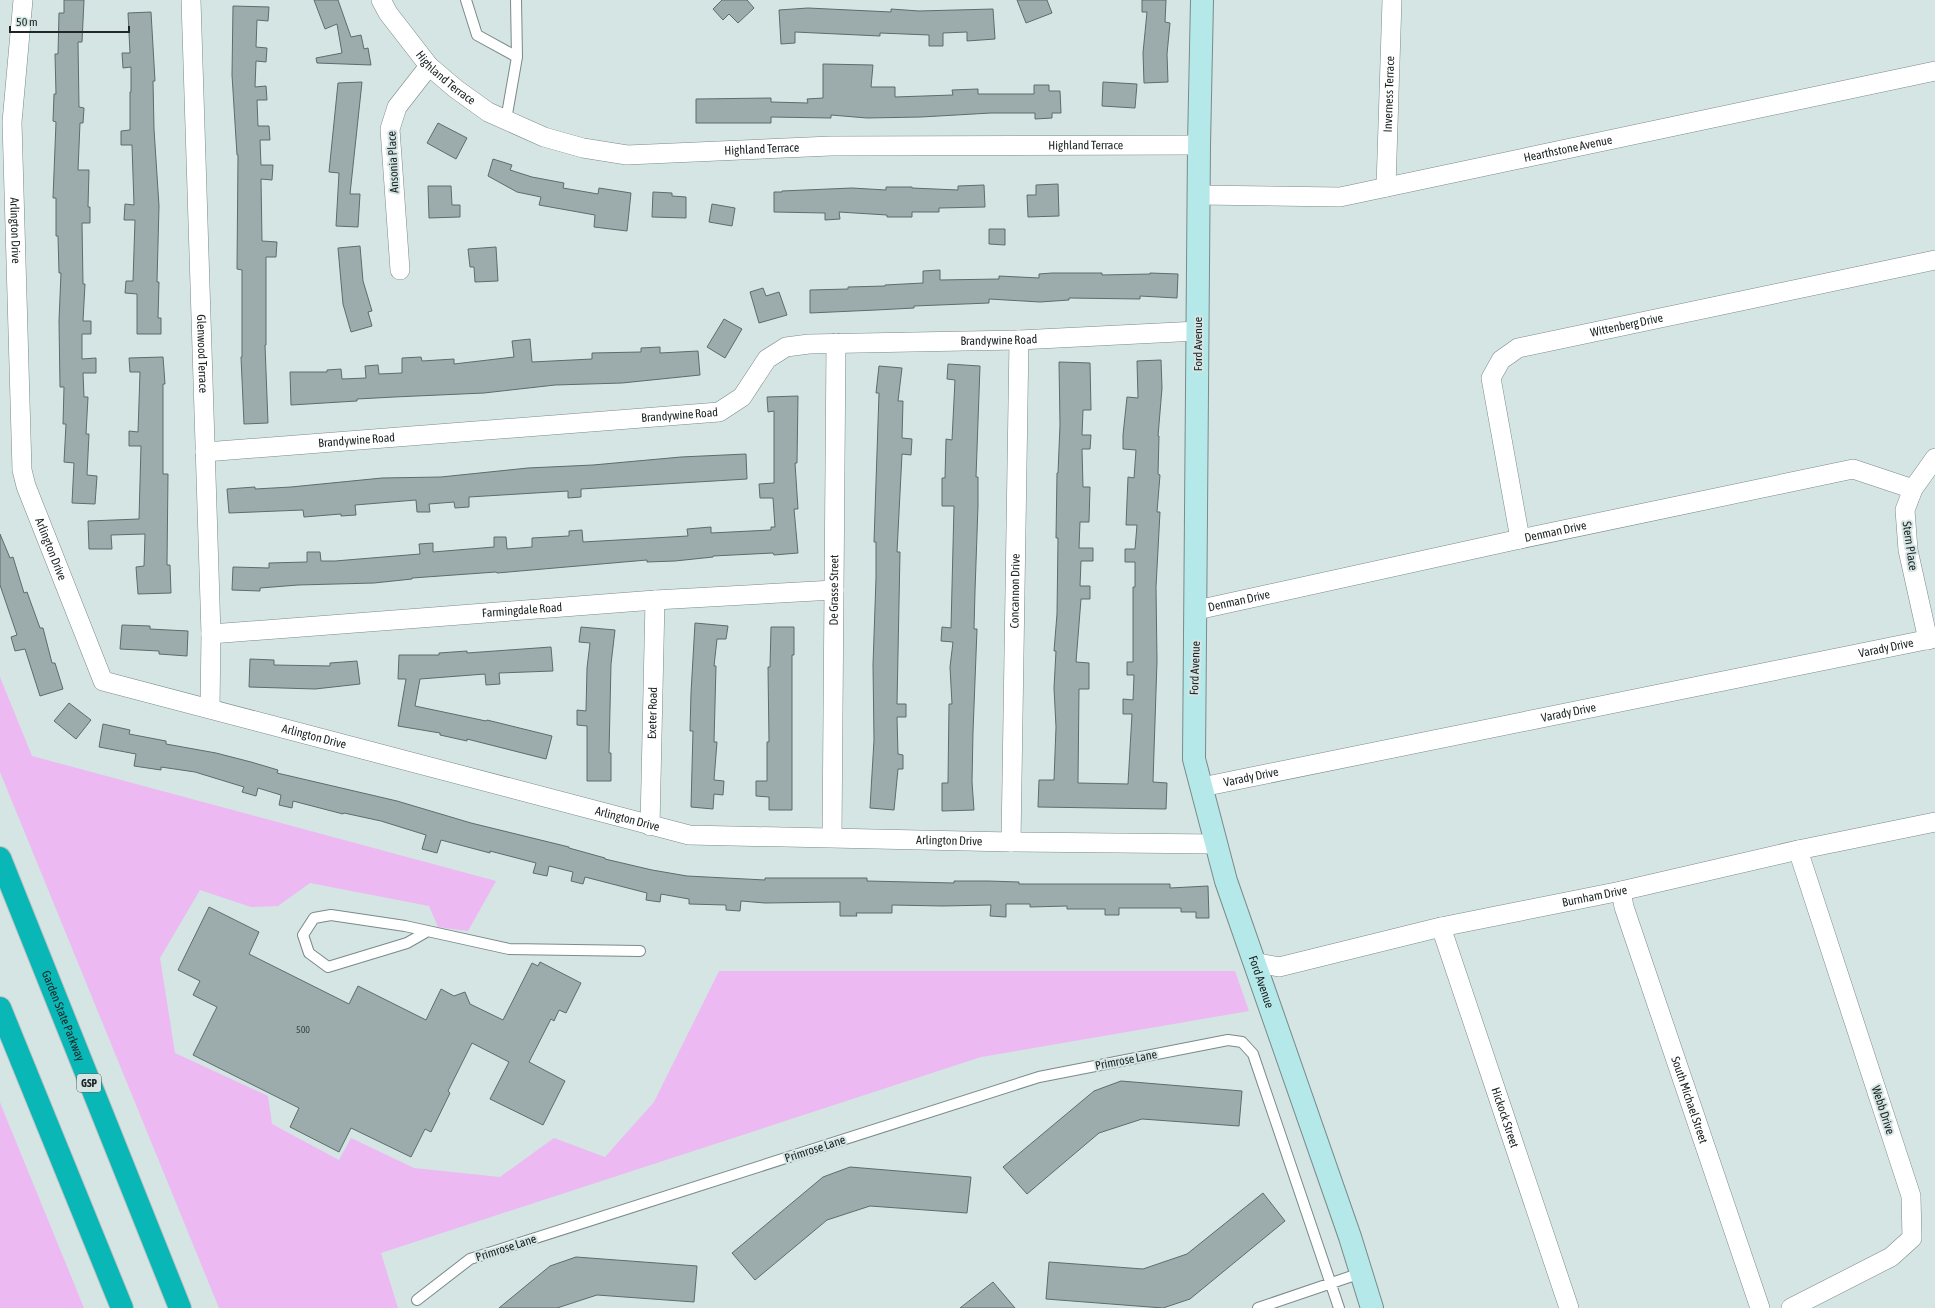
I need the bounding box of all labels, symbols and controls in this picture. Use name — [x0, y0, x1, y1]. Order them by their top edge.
scale bar — [10, 8, 129, 34]
text: 50 m — [16, 15, 38, 29]
street label: Highland Terrace — [413, 48, 478, 108]
street label: Inverness Terrace — [1381, 56, 1397, 133]
street label: Ansonia Place — [384, 131, 402, 193]
street label: Hearthstone Avenue — [1522, 133, 1613, 165]
street label: Highland Terrace — [1048, 138, 1123, 152]
street label: Highland Terrace — [724, 140, 800, 158]
street label: Arlington Drive — [7, 197, 23, 264]
street label: Wittenberg Drive — [1589, 311, 1664, 340]
street label: Glenwood Terrace — [194, 314, 210, 393]
street label: Ford Avenue — [1191, 317, 1205, 371]
street label: Brandywine Road — [960, 332, 1038, 348]
street label: Brandywine Road — [641, 405, 718, 425]
street label: Brandywine Road — [318, 430, 395, 450]
street label: Arlington Drive — [32, 516, 70, 582]
street label: Denman Drive — [1523, 518, 1588, 545]
street label: Stern Place — [1900, 521, 1920, 571]
street label: Concannon Drive — [1007, 553, 1023, 629]
street label: De Grasse Street — [827, 554, 841, 626]
street label: Denman Drive — [1207, 587, 1271, 614]
street label: Farmingdale Road — [482, 600, 563, 620]
street label: Varady Drive — [1857, 636, 1915, 660]
street label: Ford Avenue — [1187, 641, 1203, 695]
street label: Exeter Road — [645, 687, 660, 739]
street label: Varady Drive — [1540, 700, 1597, 725]
street label: Arlington Drive — [280, 721, 348, 752]
street label: Varady Drive — [1222, 765, 1280, 789]
street label: Arlington Drive — [594, 804, 661, 834]
street label: Arlington Drive — [916, 833, 982, 848]
street label: Burnham Drive — [1561, 883, 1628, 910]
street label: Ford Avenue — [1246, 954, 1277, 1010]
street label: Garden State Parkway — [39, 969, 88, 1063]
house number: 500 — [296, 1024, 310, 1035]
street label: Primrose Lane — [1094, 1047, 1158, 1073]
street label: South Michael Street — [1668, 1055, 1711, 1146]
road number: GSP — [77, 1074, 101, 1092]
street label: Webb Drive — [1869, 1084, 1897, 1136]
street label: Hickock Street — [1488, 1086, 1522, 1150]
street label: Primrose Lane — [783, 1133, 847, 1165]
street label: Primrose Lane — [474, 1232, 538, 1264]

